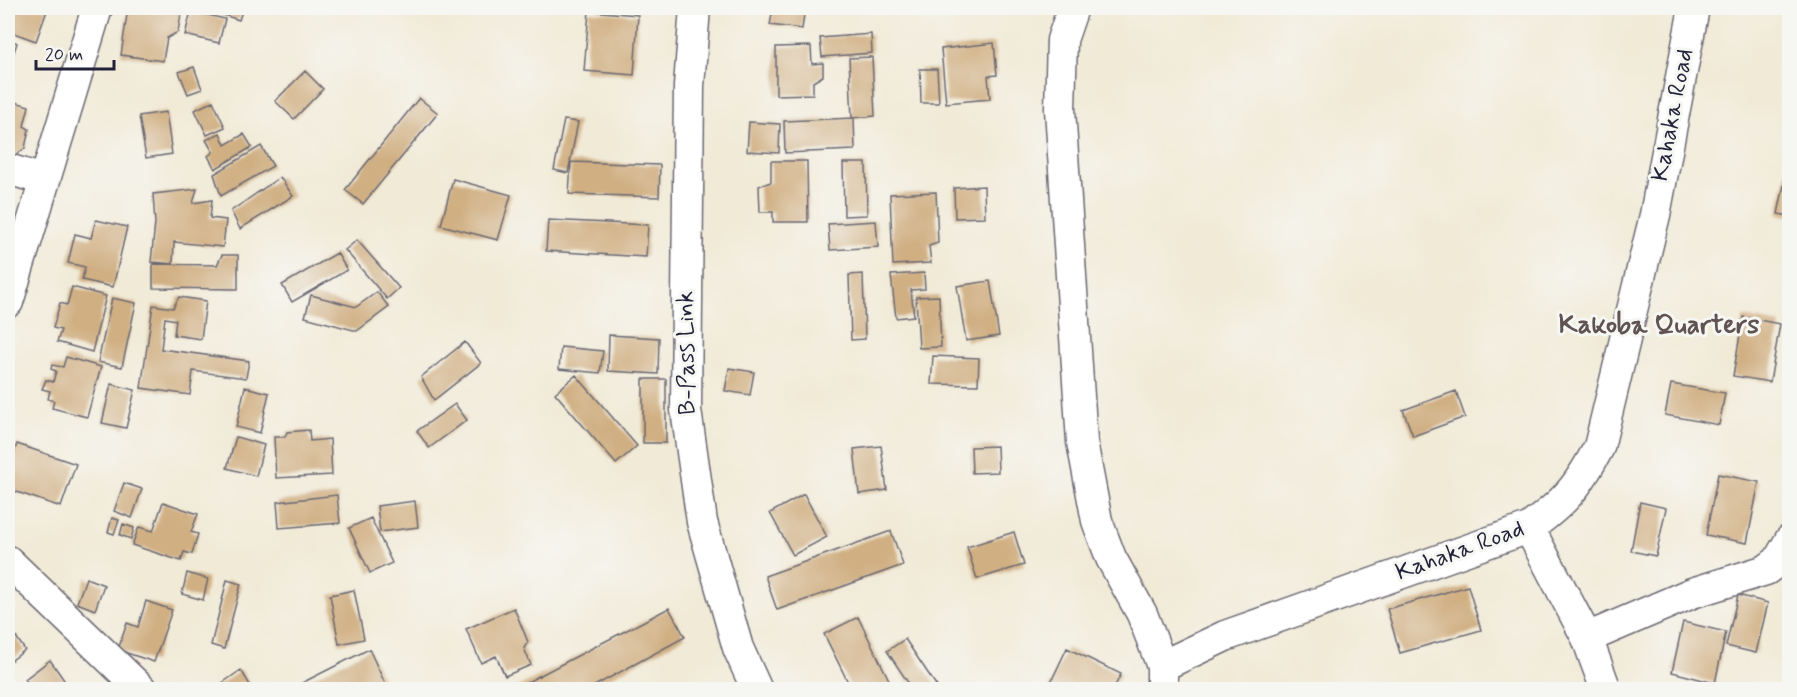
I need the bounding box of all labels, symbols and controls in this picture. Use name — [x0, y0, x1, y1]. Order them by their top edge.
scale bar — [36, 33, 114, 71]
text: 20 m — [45, 43, 83, 67]
street label: Kahaka Road — [1645, 46, 1701, 184]
street label: B-Pass Link — [670, 291, 704, 415]
district label: Kakoba Quarters — [1559, 308, 1759, 343]
street label: Kahaka Road — [1392, 513, 1528, 589]

